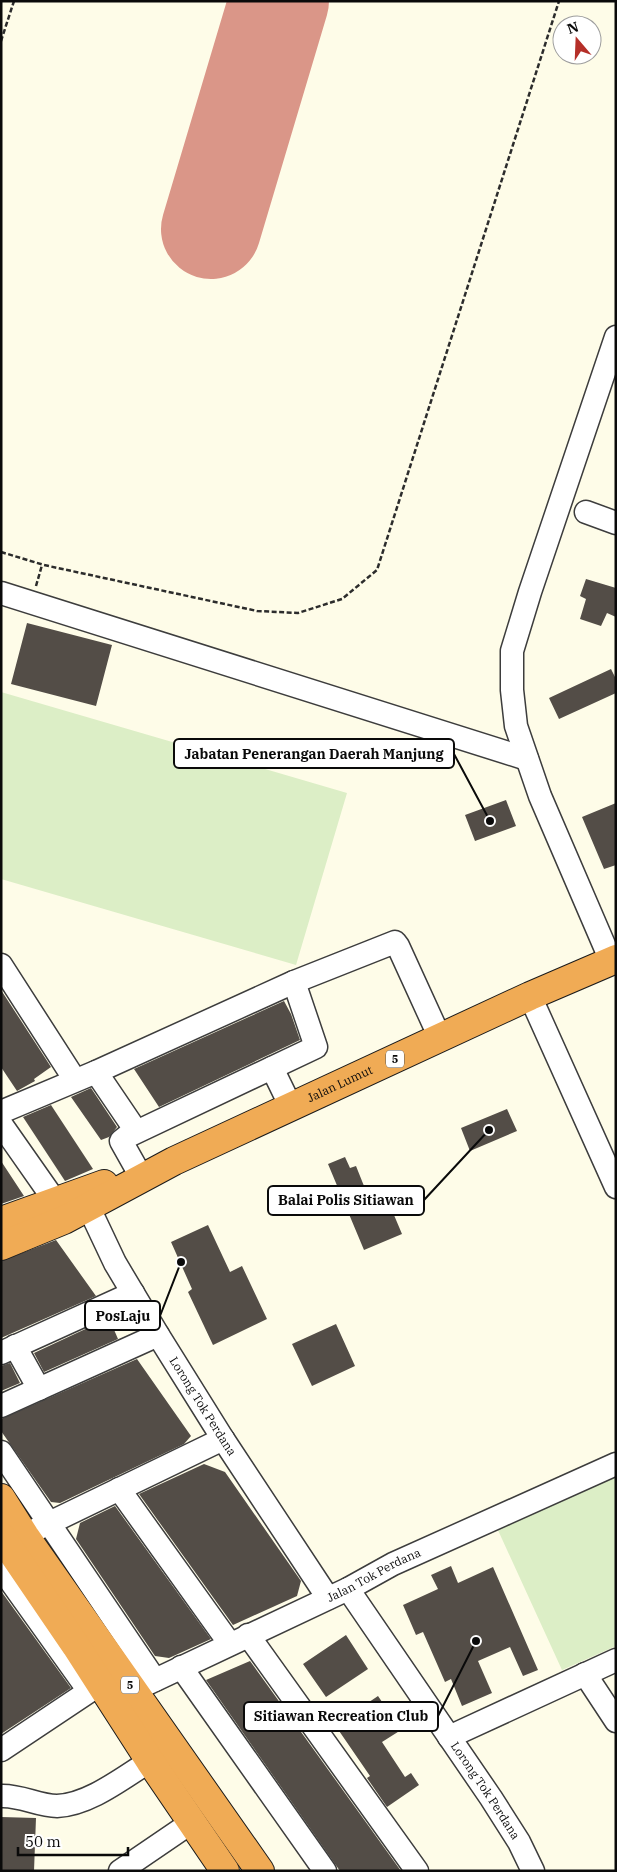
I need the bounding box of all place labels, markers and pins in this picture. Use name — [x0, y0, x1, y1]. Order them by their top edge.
callout: Jabatan Penerangan Daerah Manjung — [174, 739, 454, 768]
callout: Balai Polis Sitiawan — [268, 1186, 424, 1215]
callout: PosLaju — [85, 1301, 160, 1330]
callout: Sitiawan Recreation Club — [244, 1702, 438, 1731]

